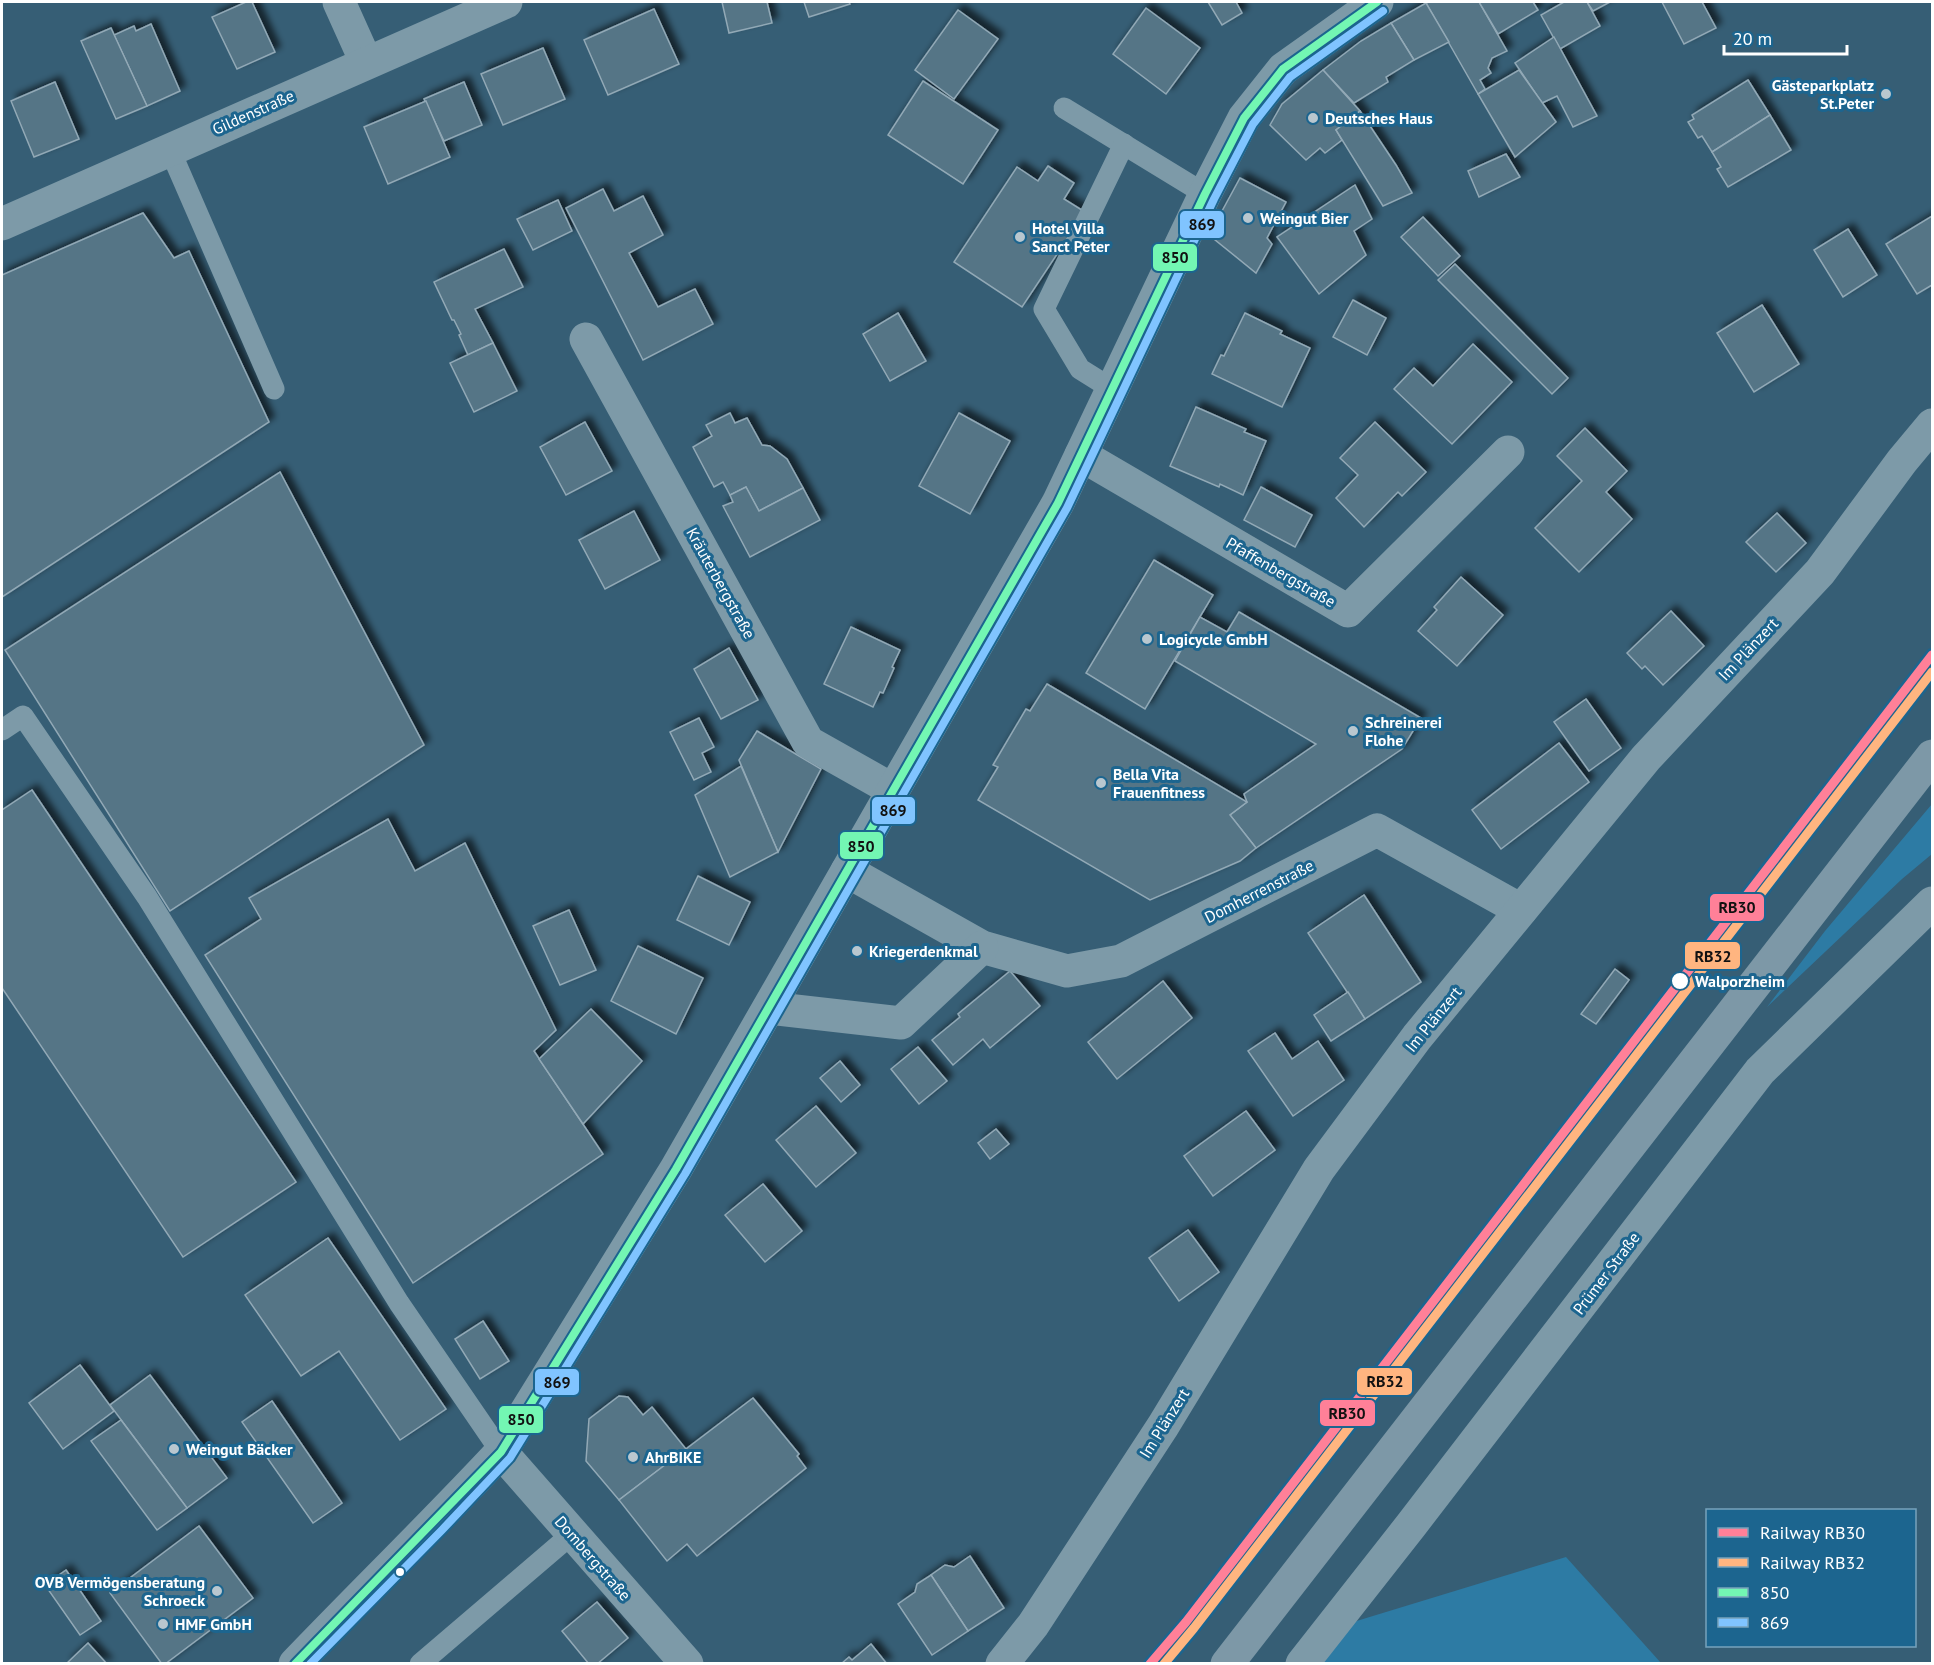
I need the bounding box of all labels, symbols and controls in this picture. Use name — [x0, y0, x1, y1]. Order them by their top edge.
scale bar — [1724, 18, 1847, 56]
text: 20 m — [1733, 27, 1772, 50]
place label: Gästeparkplatz St.Peter — [1772, 75, 1874, 113]
street label: Gildenstraße — [209, 85, 297, 139]
marker: Gästeparkplatz St.Peter — [1879, 87, 1893, 101]
place label: Deutsches Haus — [1325, 108, 1433, 128]
marker: Deutsches Haus — [1306, 111, 1320, 125]
place label: Weingut Bier — [1260, 208, 1349, 228]
line badge: 869 — [1179, 210, 1225, 239]
marker: Weingut Bier — [1241, 211, 1255, 225]
text: 869 — [1188, 214, 1216, 234]
place label: Hotel Villa Sanct Peter — [1032, 218, 1110, 256]
marker: Hotel Villa Sanct Peter — [1013, 230, 1027, 244]
line badge: 850 — [1152, 243, 1198, 272]
text: 850 — [1161, 247, 1189, 267]
street label: Kräuterbergstraße — [682, 524, 760, 642]
street label: Pfaffenbergstraße — [1223, 533, 1339, 611]
street label: Im Plänzert — [1714, 613, 1783, 685]
place label: Logicycle GmbH — [1159, 629, 1268, 649]
marker: Logicycle GmbH — [1140, 632, 1154, 646]
place label: Schreinerei Flohe — [1365, 712, 1442, 750]
marker: Schreinerei Flohe — [1346, 724, 1360, 738]
place label: Bella Vita Frauenfitness — [1113, 764, 1205, 802]
marker: Bella Vita Frauenfitness — [1094, 776, 1108, 790]
line badge: 869 — [871, 796, 916, 825]
text: 869 — [879, 800, 907, 820]
line badge: 850 — [839, 831, 884, 860]
text: 850 — [847, 836, 875, 856]
street label: Domherrenstraße — [1201, 855, 1317, 927]
line badge: RB30 — [1709, 893, 1765, 922]
text: RB30 — [1718, 897, 1756, 917]
place label: Kriegerdenkmal — [869, 941, 978, 961]
line badge: RB32 — [1684, 941, 1741, 970]
marker: Kriegerdenkmal — [850, 944, 864, 958]
text: RB32 — [1694, 946, 1732, 966]
marker: Walporzheim — [1670, 971, 1690, 991]
place label: Walporzheim — [1695, 971, 1785, 991]
street label: Im Plänzert — [1400, 982, 1466, 1056]
street label: Prümer Straße — [1568, 1228, 1644, 1318]
line badge: RB32 — [1356, 1367, 1413, 1396]
line badge: 869 — [534, 1368, 580, 1396]
text: RB32 — [1366, 1371, 1404, 1391]
text: 869 — [543, 1372, 571, 1392]
street label: Im Plänzert — [1135, 1384, 1194, 1462]
line badge: RB30 — [1319, 1399, 1376, 1427]
text: RB30 — [1328, 1403, 1366, 1423]
line badge: 850 — [498, 1405, 544, 1434]
text: 850 — [507, 1409, 535, 1429]
place label: Weingut Bäcker — [186, 1439, 293, 1459]
marker: Weingut Bäcker — [167, 1442, 181, 1456]
place label: AhrBIKE — [645, 1447, 701, 1467]
marker: AhrBIKE — [626, 1450, 640, 1464]
legend — [1706, 1509, 1916, 1647]
street label: Dombergstraße — [551, 1511, 635, 1605]
text: Railway RB30 — [1760, 1521, 1865, 1544]
text: Railway RB32 — [1760, 1551, 1865, 1574]
unlabelled marker — [394, 1566, 406, 1578]
place label: OVB Vermögensberatung Schroeck — [35, 1572, 205, 1610]
text: 850 — [1760, 1581, 1790, 1604]
marker: OVB Vermögensberatung Schroeck — [210, 1584, 224, 1598]
text: 869 — [1760, 1611, 1789, 1634]
place label: HMF GmbH — [175, 1614, 252, 1634]
marker: HMF GmbH — [156, 1617, 170, 1631]

